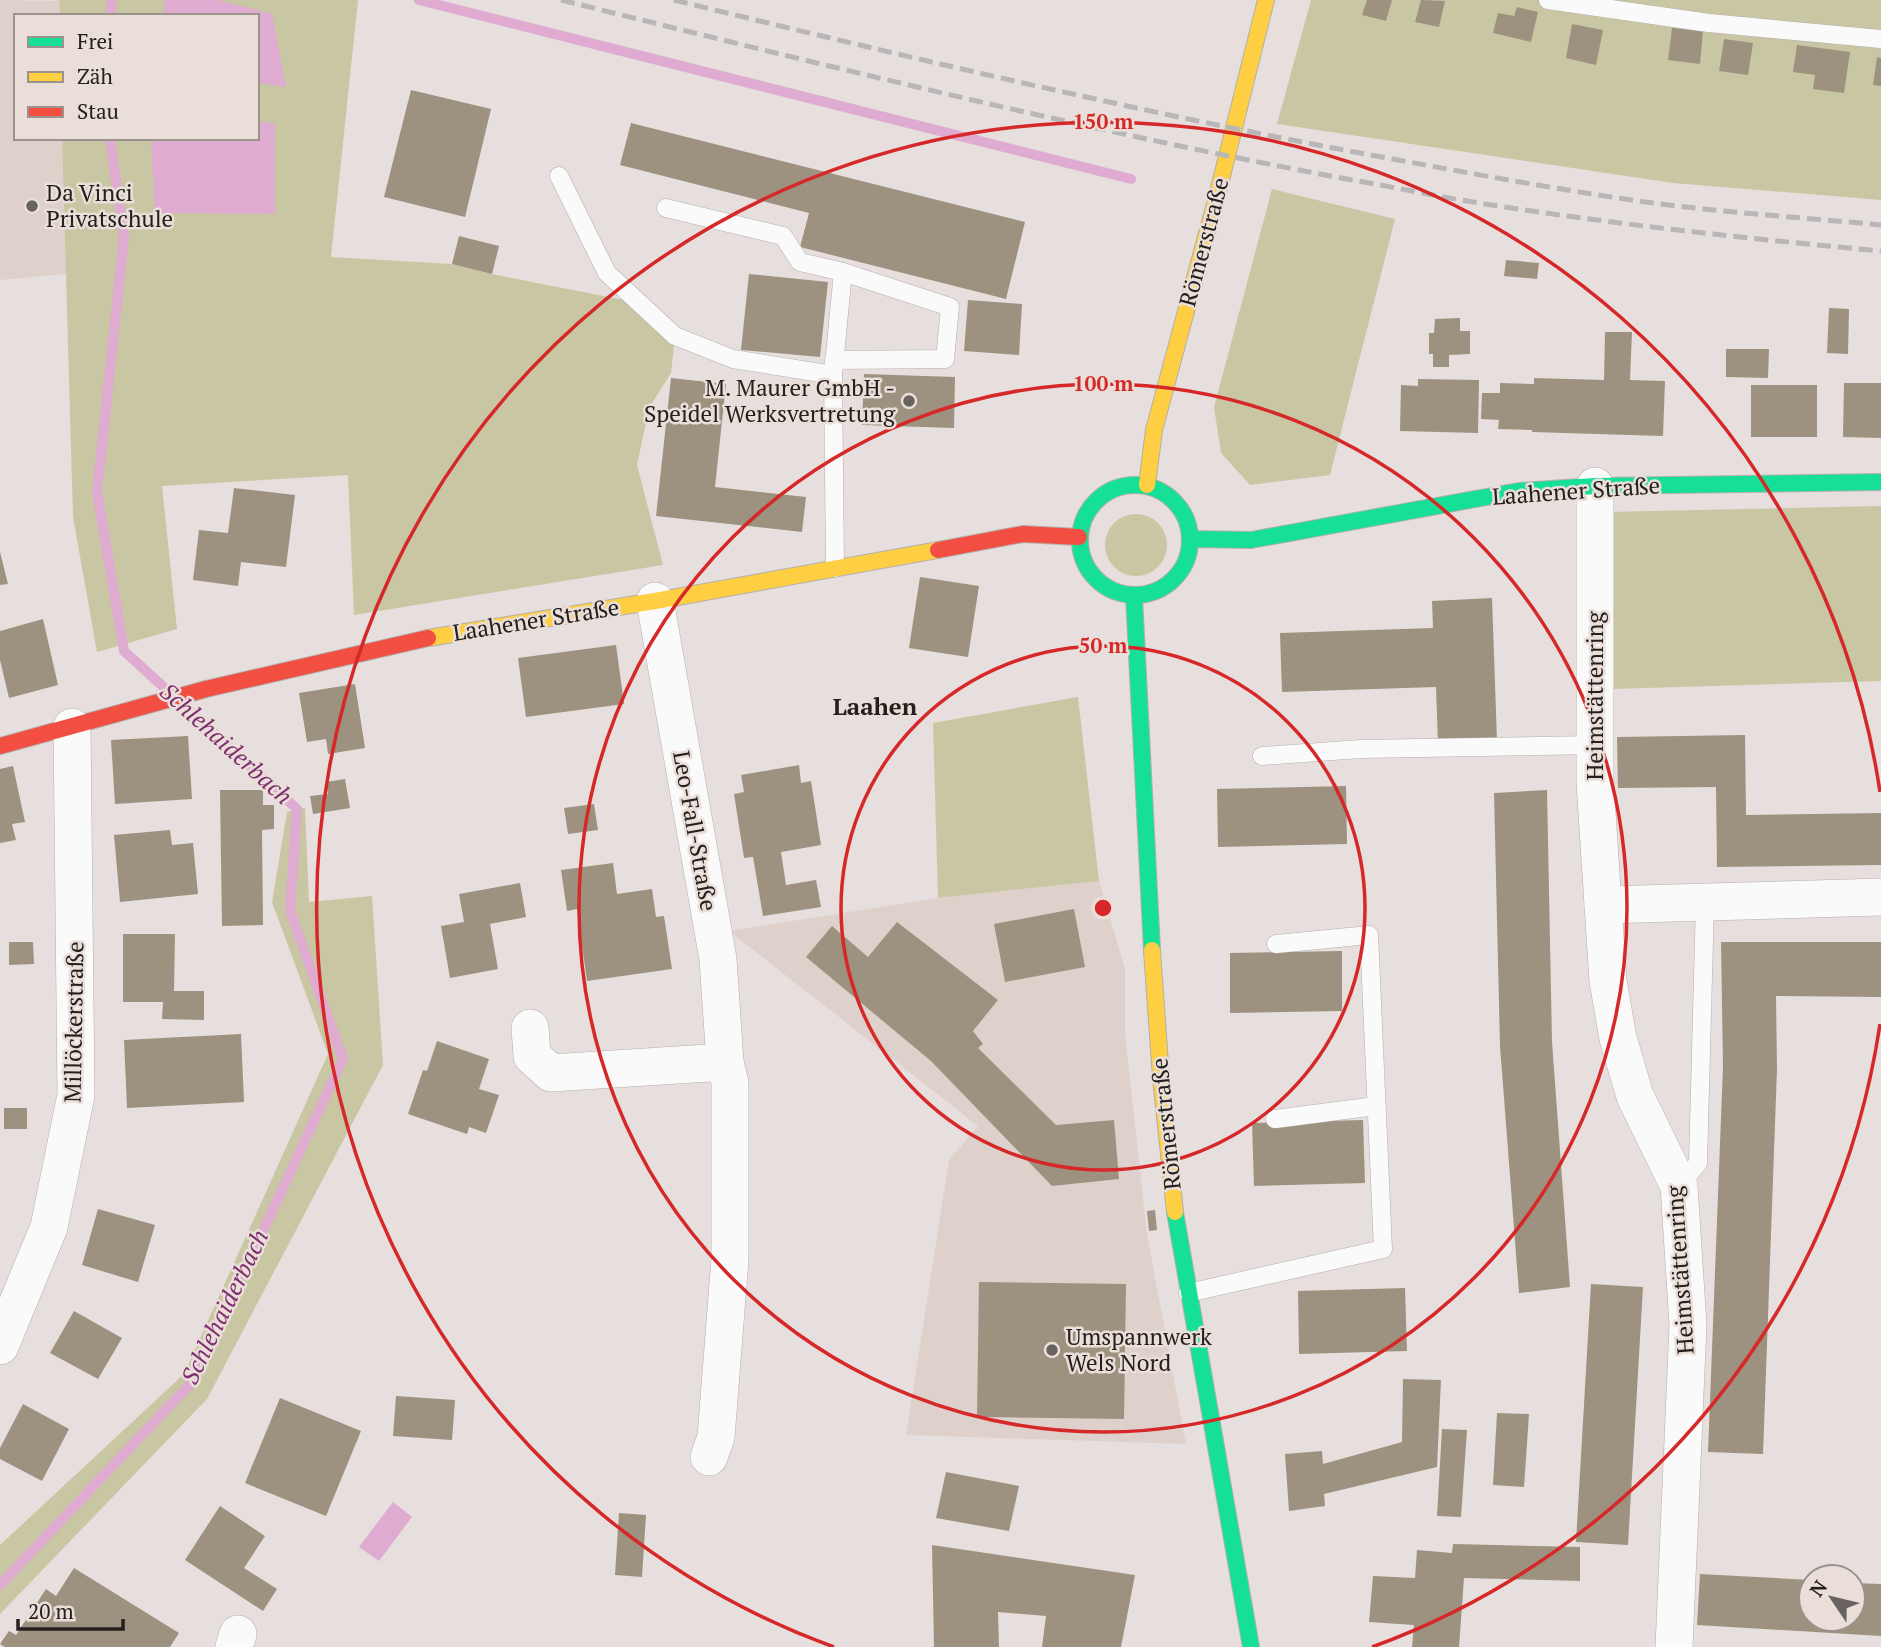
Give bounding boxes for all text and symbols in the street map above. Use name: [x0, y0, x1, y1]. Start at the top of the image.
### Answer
legend: [14, 14, 259, 140]
text: Frei: [77, 27, 113, 55]
text: Zäh: [77, 62, 113, 90]
text: Stau: [77, 97, 119, 125]
text: 150 m: [1073, 107, 1134, 135]
street label: Römerstraße: [1171, 174, 1236, 310]
place label: Da Vinci Privatschule: [46, 177, 173, 234]
marker: Da Vinci Privatschule: [24, 198, 40, 214]
text: 100 m: [1073, 369, 1134, 397]
place label: M. Maurer GmbH - Speidel Werksvertretung: [644, 372, 896, 429]
marker: M. Maurer GmbH - Speidel Werksvertretung: [901, 393, 917, 409]
street label: Laahener Straße: [1491, 469, 1661, 512]
street label: Laahener Straße: [450, 591, 621, 648]
street label: Heimstättenring: [1579, 611, 1610, 780]
text: 50 m: [1079, 631, 1128, 659]
water label: Schlehaiderbach: [154, 675, 300, 811]
district label: Laahen: [833, 690, 918, 722]
street label: Leo-Fall-Straße: [666, 748, 725, 913]
centre of rings: [1091, 896, 1115, 920]
street label: Millöckerstraße: [57, 941, 90, 1103]
street label: Römerstraße: [1143, 1057, 1188, 1191]
street label: Heimstättenring: [1658, 1184, 1701, 1355]
water label: Schlehaiderbach: [173, 1224, 275, 1389]
place label: Umspannwerk Wels Nord: [1066, 1321, 1212, 1378]
marker: Umspannwerk Wels Nord: [1044, 1342, 1060, 1358]
north arrow: [1797, 1563, 1867, 1633]
text: N: [1803, 1574, 1832, 1601]
scale bar: [18, 1588, 122, 1632]
text: 20 m: [28, 1597, 74, 1625]

